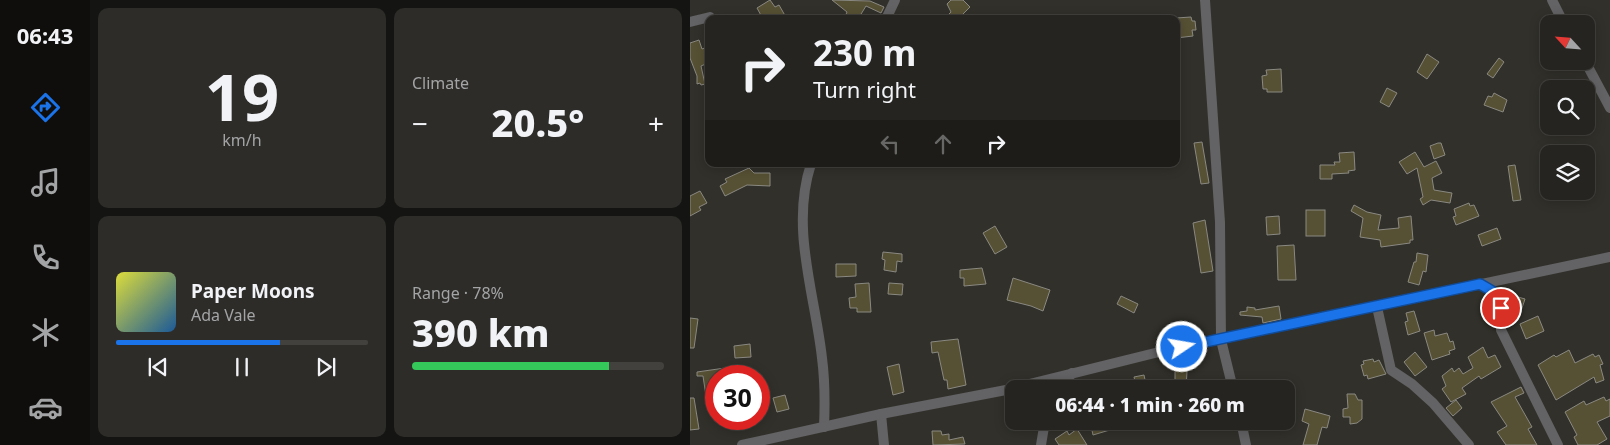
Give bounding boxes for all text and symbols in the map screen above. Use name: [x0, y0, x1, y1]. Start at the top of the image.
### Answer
north arrow: [1540, 15, 1595, 70]
map controls: [1540, 15, 1595, 200]
text: 06:43: [17, 20, 73, 50]
text: 230 m: [813, 29, 916, 76]
icon: right: [730, 35, 795, 100]
text: 19: [205, 52, 279, 140]
text: Climate: [412, 72, 469, 94]
text: Turn right: [813, 74, 916, 104]
button: search: [1540, 80, 1595, 135]
icon: directions: [28, 90, 63, 125]
text: 20.5°: [492, 96, 584, 148]
text: −: [412, 104, 428, 142]
text: +: [648, 104, 664, 142]
text: km/h: [222, 129, 262, 151]
icon: left: [876, 130, 904, 158]
icon: ahead: [929, 130, 957, 158]
icon: right: [982, 130, 1010, 158]
button: layers: [1540, 145, 1595, 200]
icon: music: [28, 165, 63, 200]
icon: phone: [28, 240, 63, 275]
text: Paper Moons: [191, 278, 315, 304]
text: Range · 78%: [412, 282, 504, 304]
pin: [1480, 287, 1522, 329]
icon: arrive: [1487, 294, 1515, 322]
text: Ada Vale: [191, 304, 256, 326]
text: 390 km: [412, 306, 550, 358]
icon: climate: [28, 315, 63, 350]
position arrow: [1155, 320, 1207, 372]
icon: previous: [144, 353, 172, 381]
icon: pause: [228, 353, 256, 381]
icon: next: [312, 353, 340, 381]
speed limit sign: 30: [705, 365, 770, 430]
icon: car: [28, 390, 63, 425]
text: 06:44 · 1 min · 260 m: [1055, 392, 1245, 418]

